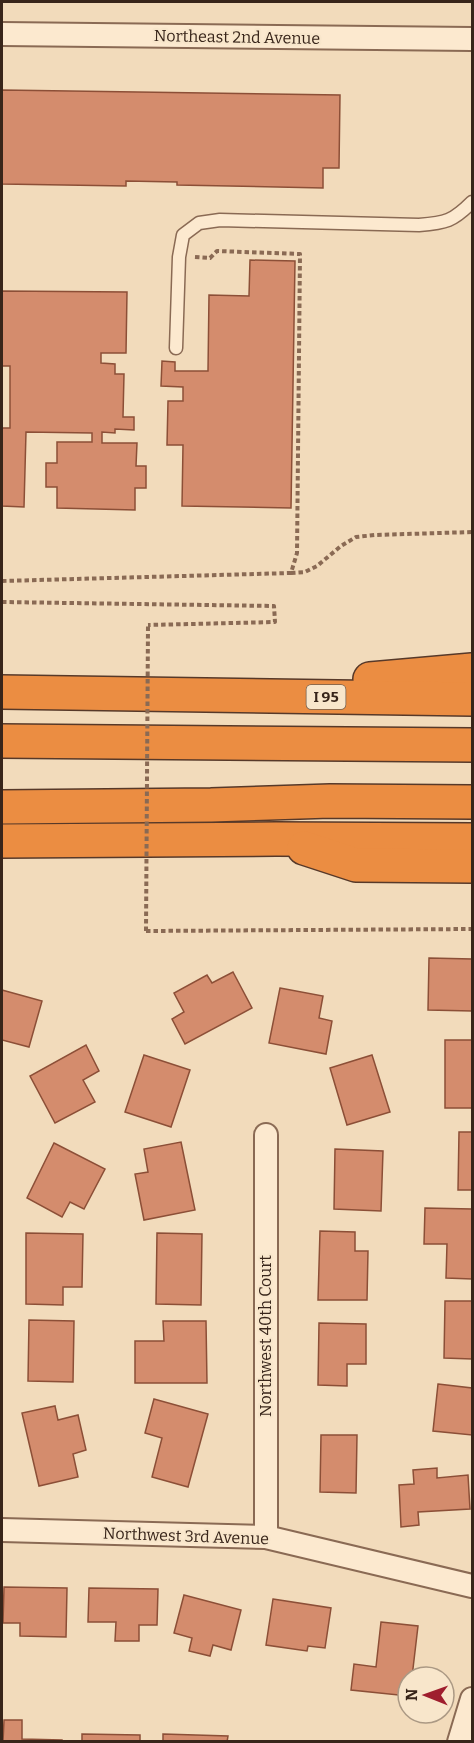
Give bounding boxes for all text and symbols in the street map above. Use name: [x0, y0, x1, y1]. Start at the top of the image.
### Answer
street label: Northeast 2nd Avenue: [154, 26, 320, 48]
road number: I 95: [306, 685, 346, 709]
street label: Northwest 40th Court: [256, 1255, 275, 1417]
street label: Northwest 3rd Avenue: [103, 1524, 269, 1548]
north arrow: [396, 1665, 456, 1725]
text: N: [402, 1688, 421, 1701]

